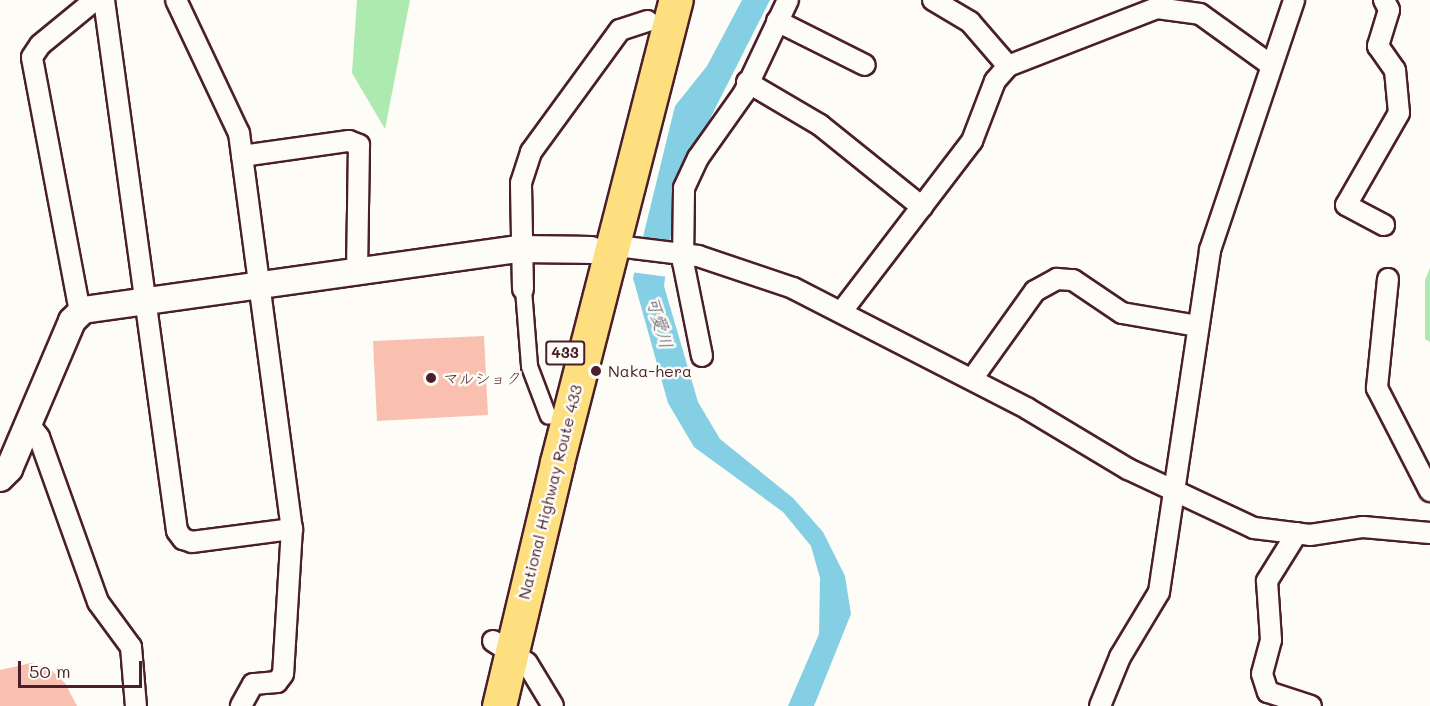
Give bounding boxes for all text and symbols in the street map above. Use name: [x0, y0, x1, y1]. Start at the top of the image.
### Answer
water label: 可愛川: [642, 293, 678, 351]
road number: 433: [544, 341, 586, 365]
place label: Naka-hera: [608, 361, 692, 381]
marker: Naka-hera: [589, 364, 603, 378]
place label: マルショク: [443, 368, 523, 388]
marker: マルショク: [424, 371, 438, 385]
street label: National Highway Route 433: [514, 383, 586, 601]
scale bar: [21, 649, 146, 687]
text: 50 m: [29, 659, 71, 683]

